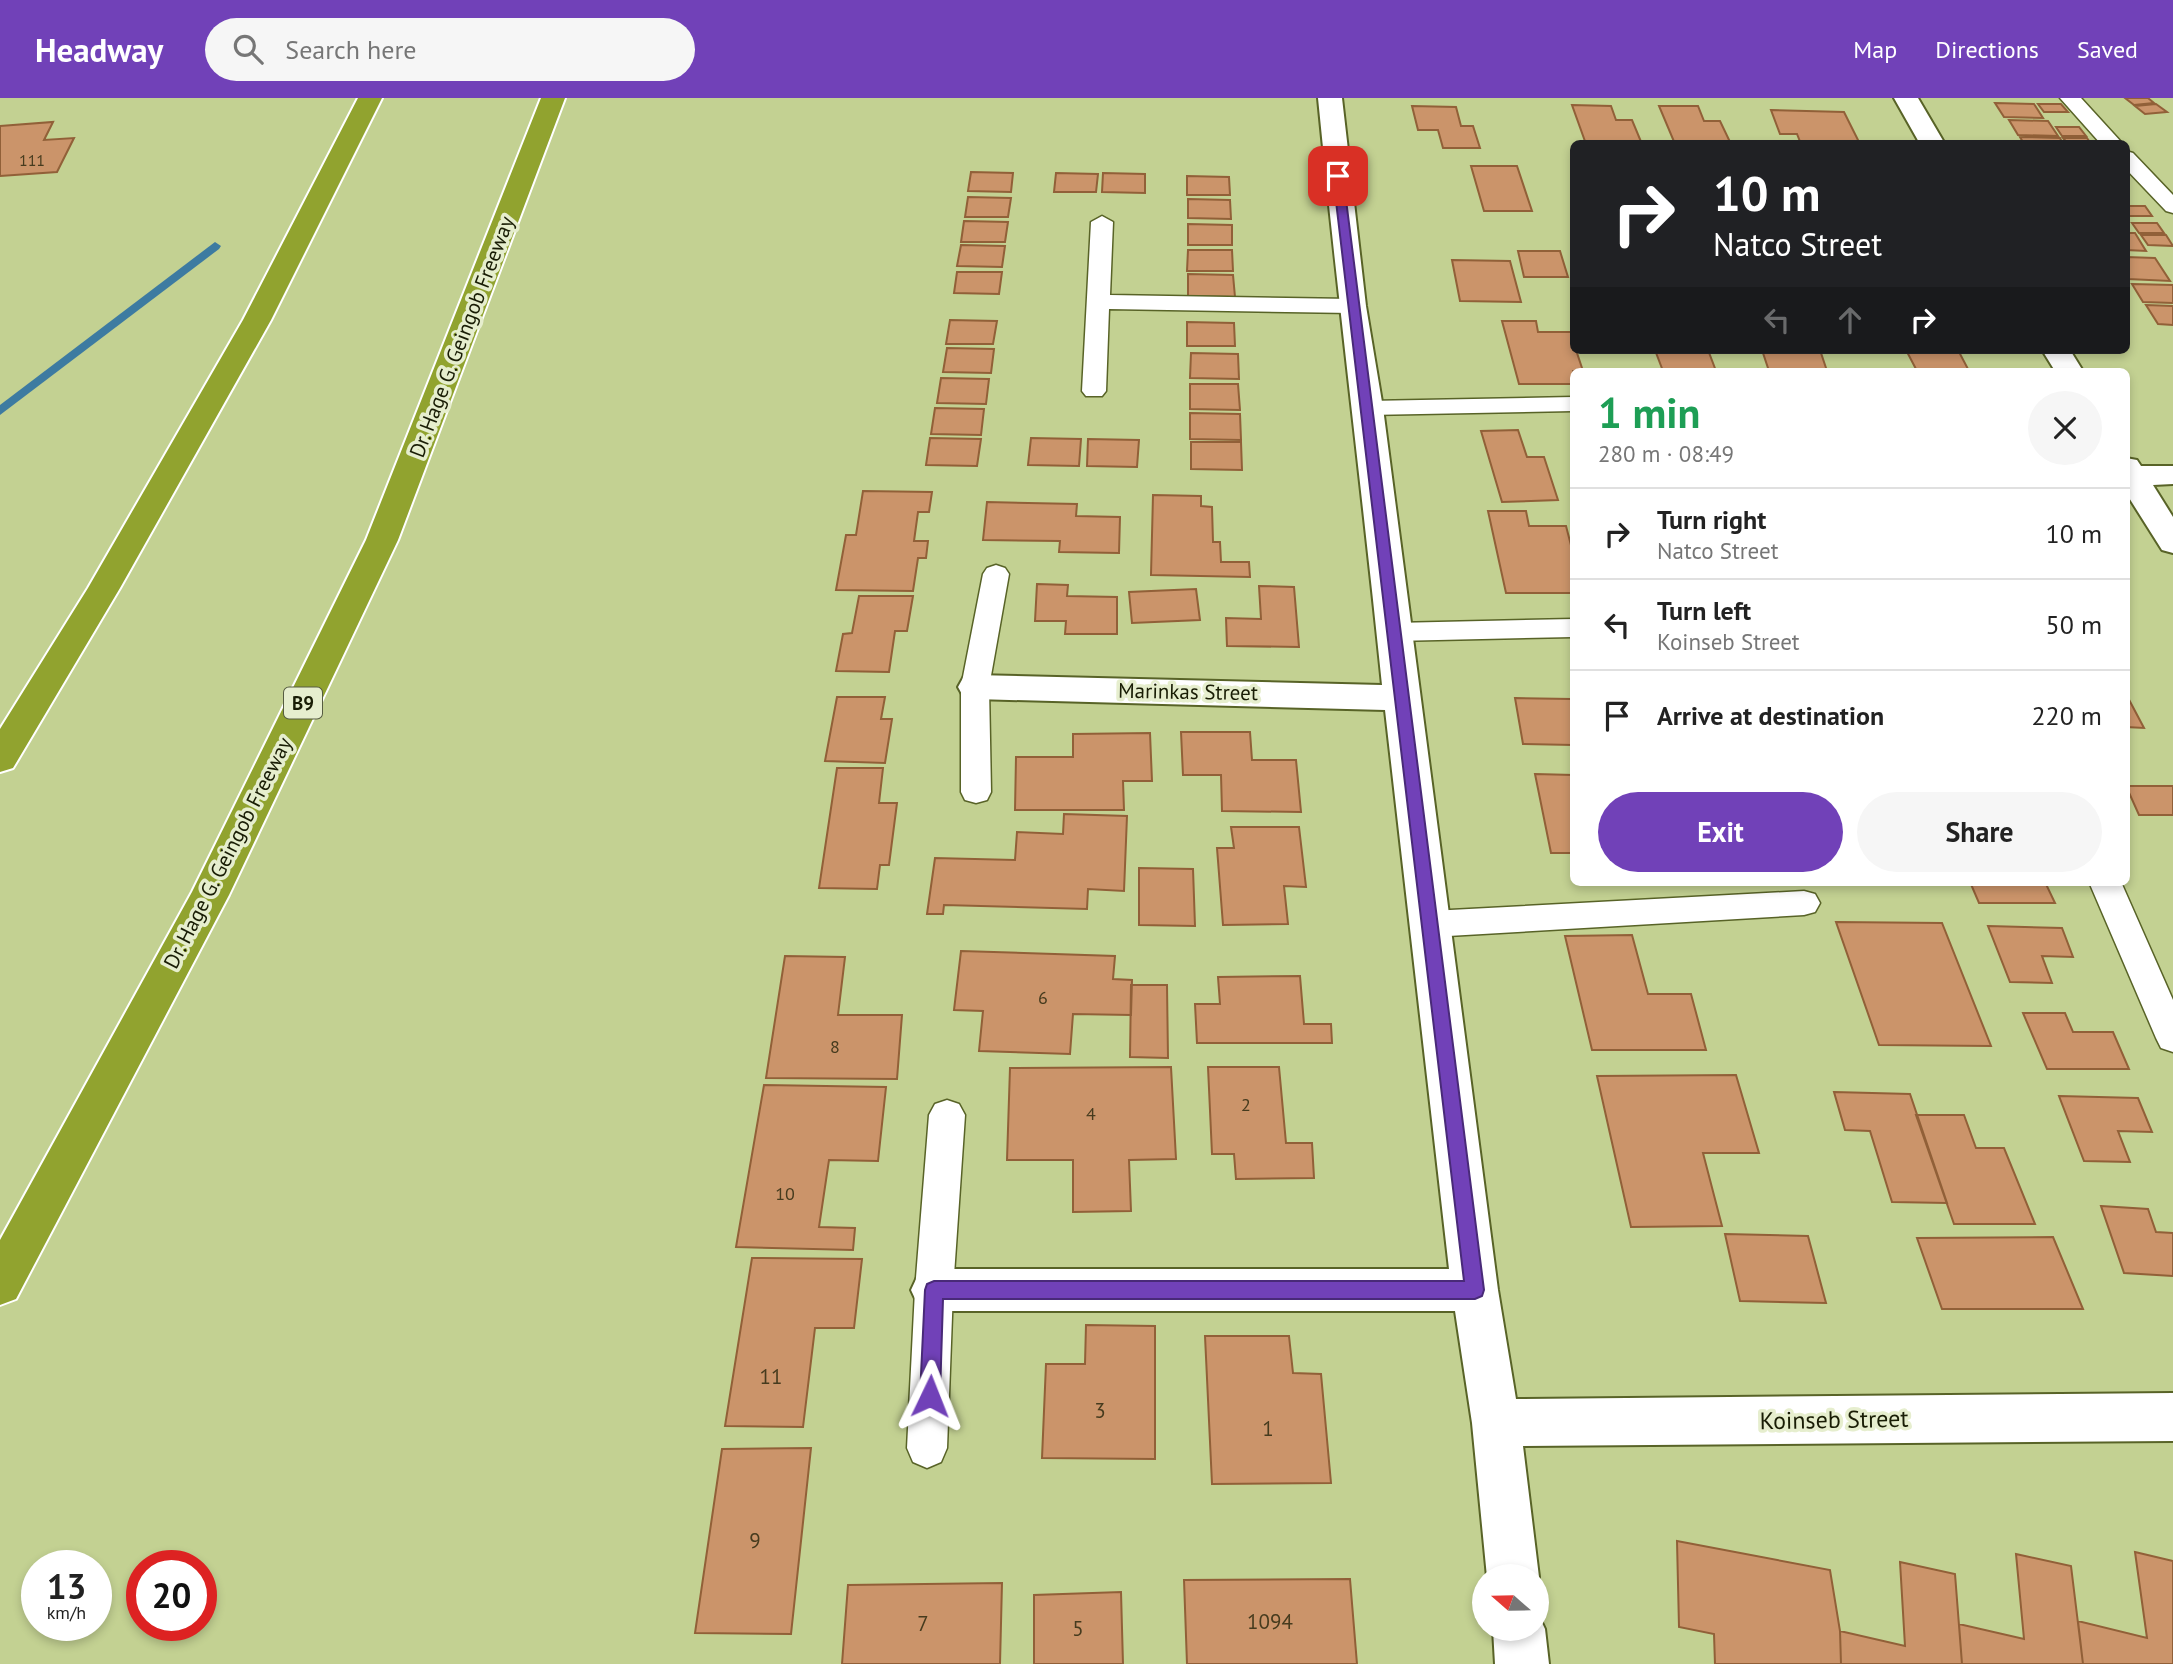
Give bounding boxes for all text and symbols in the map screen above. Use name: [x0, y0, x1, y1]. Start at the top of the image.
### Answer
search box: [205, 18, 695, 81]
text: Headway: [35, 28, 163, 71]
icon: search: [229, 30, 267, 68]
text: Search here: [285, 33, 416, 66]
text: Map: [1853, 34, 1897, 65]
text: Directions: [1935, 34, 2039, 65]
text: Saved: [2077, 34, 2138, 65]
pin: [1308, 146, 1368, 206]
house number: 111: [19, 150, 45, 170]
icon: arrive: [1319, 157, 1357, 195]
text: 10 m: [1713, 161, 1820, 225]
icon: right: [1598, 168, 1689, 259]
street label: Dr. Hage G. Geingob Freeway: [403, 212, 520, 461]
text: Natco Street: [1713, 223, 1882, 265]
icon: left: [1758, 301, 1796, 339]
icon: ahead: [1831, 301, 1869, 339]
icon: right: [1904, 301, 1942, 339]
text: 1 min: [1598, 385, 1700, 440]
button: close: [2028, 391, 2102, 465]
text: 280 m · 08:49: [1598, 439, 1734, 468]
text: Turn right: [1657, 503, 1766, 536]
icon: right: [1598, 515, 1636, 553]
text: 10 m: [2046, 517, 2102, 550]
text: Natco Street: [1657, 536, 1779, 565]
text: Turn left: [1657, 594, 1751, 627]
icon: left: [1598, 606, 1636, 644]
text: 50 m: [2046, 608, 2102, 641]
text: Koinseb Street: [1657, 627, 1800, 656]
street label: Marinkas Street: [1118, 677, 1258, 706]
road number: B9: [284, 688, 322, 718]
icon: arrive: [1598, 697, 1636, 735]
text: Arrive at destination: [1657, 699, 1884, 732]
text: 220 m: [2031, 699, 2102, 732]
street label: Dr. Hage G. Geingob Freeway: [157, 732, 298, 973]
button: Exit: [1598, 792, 1843, 872]
button: Share: [1857, 792, 2102, 872]
house number: 6: [1038, 986, 1048, 1009]
house number: 8: [830, 1035, 840, 1058]
house number: 2: [1241, 1093, 1251, 1116]
house number: 4: [1086, 1102, 1096, 1125]
house number: 10: [775, 1182, 795, 1205]
position arrow: [893, 1359, 967, 1433]
house number: 11: [760, 1363, 782, 1390]
house number: 3: [1094, 1397, 1106, 1424]
street label: Koinseb Street: [1759, 1403, 1909, 1436]
house number: 1: [1262, 1415, 1274, 1442]
house number: 9: [749, 1527, 761, 1554]
speed limit sign: 20: [126, 1550, 217, 1641]
text: 13: [47, 1563, 86, 1609]
north arrow: [1472, 1564, 1549, 1642]
map controls: [1472, 1564, 1549, 1641]
text: km/h: [47, 1601, 86, 1624]
house number: 1094: [1247, 1608, 1293, 1635]
house number: 7: [917, 1610, 929, 1637]
house number: 5: [1072, 1615, 1084, 1642]

